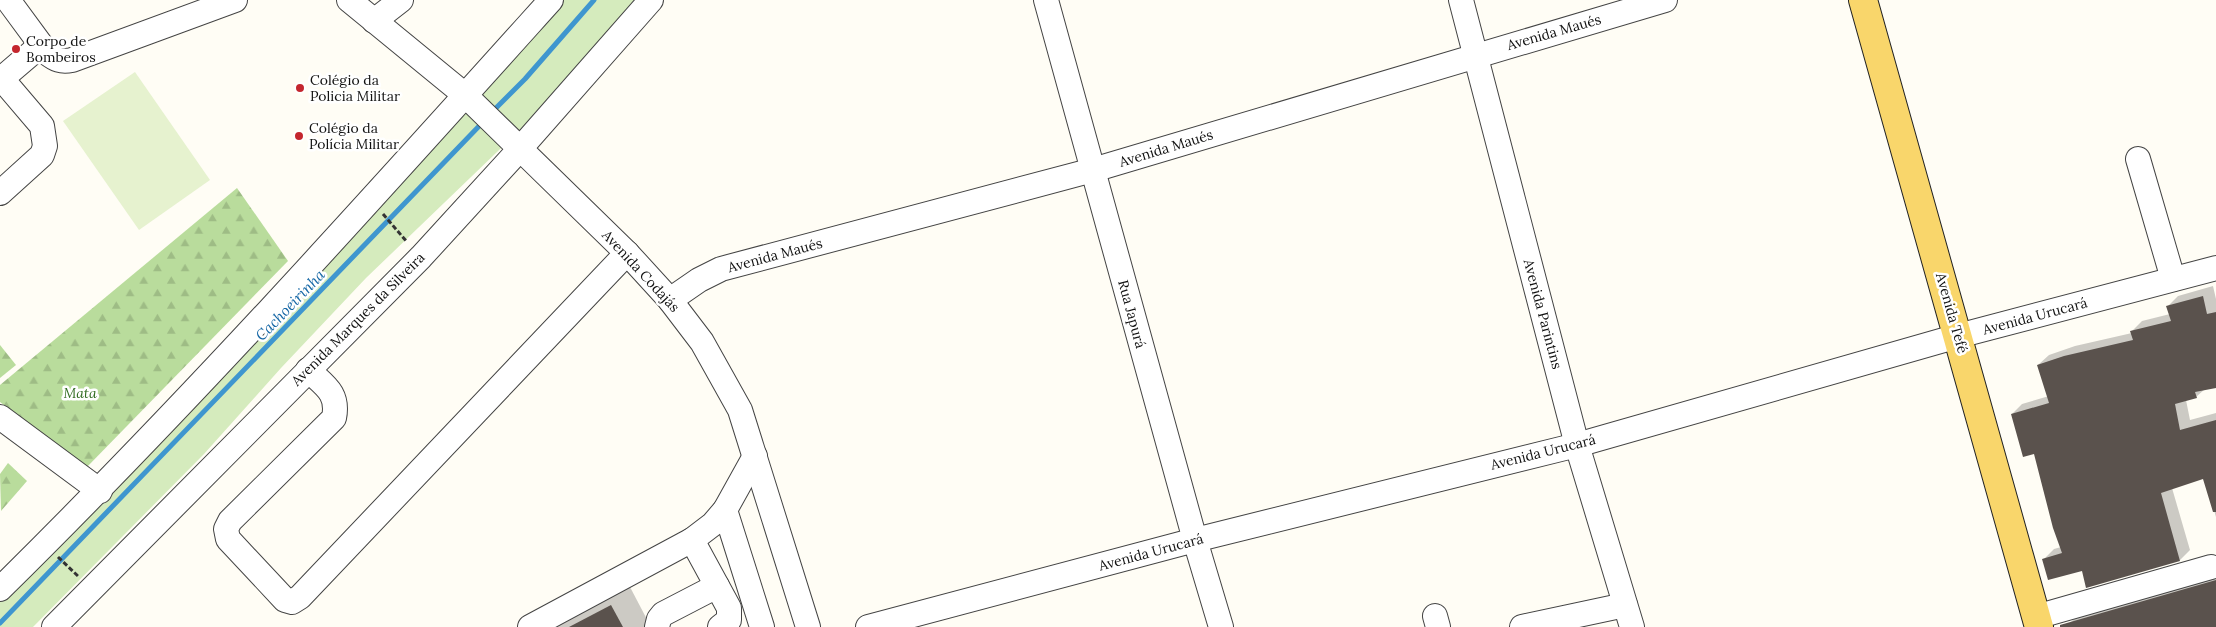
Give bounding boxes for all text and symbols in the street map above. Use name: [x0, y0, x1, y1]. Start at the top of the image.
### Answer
street label: Avenida Maués: [1504, 10, 1603, 54]
place label: Corpo de Bombeiros: [26, 32, 96, 66]
marker: Corpo de Bombeiros: [10, 43, 22, 55]
place label: Colégio da Policia Militar: [310, 71, 400, 105]
marker: Colégio da Policia Militar: [294, 82, 306, 94]
place label: Colégio da Polícia Militar: [309, 119, 399, 153]
street label: Avenida Maués: [1116, 125, 1215, 171]
marker: Colégio da Polícia Militar: [293, 130, 305, 142]
street label: Avenida Codajás: [598, 225, 684, 316]
street label: Avenida Maués: [725, 234, 824, 277]
street label: Avenida Marques da Silveira: [287, 248, 429, 390]
street label: Avenida Parintins: [1519, 256, 1566, 371]
water label: Cachoeirinha: [251, 265, 329, 345]
street label: Avenida Tefé: [1932, 270, 1972, 356]
street label: Rua Japurá: [1114, 278, 1150, 350]
street label: Avenida Urucará: [1980, 293, 2089, 339]
park label: Mata: [63, 384, 97, 402]
street label: Avenida Urucará: [1488, 430, 1597, 474]
street label: Avenida Urucará: [1096, 529, 1205, 575]

